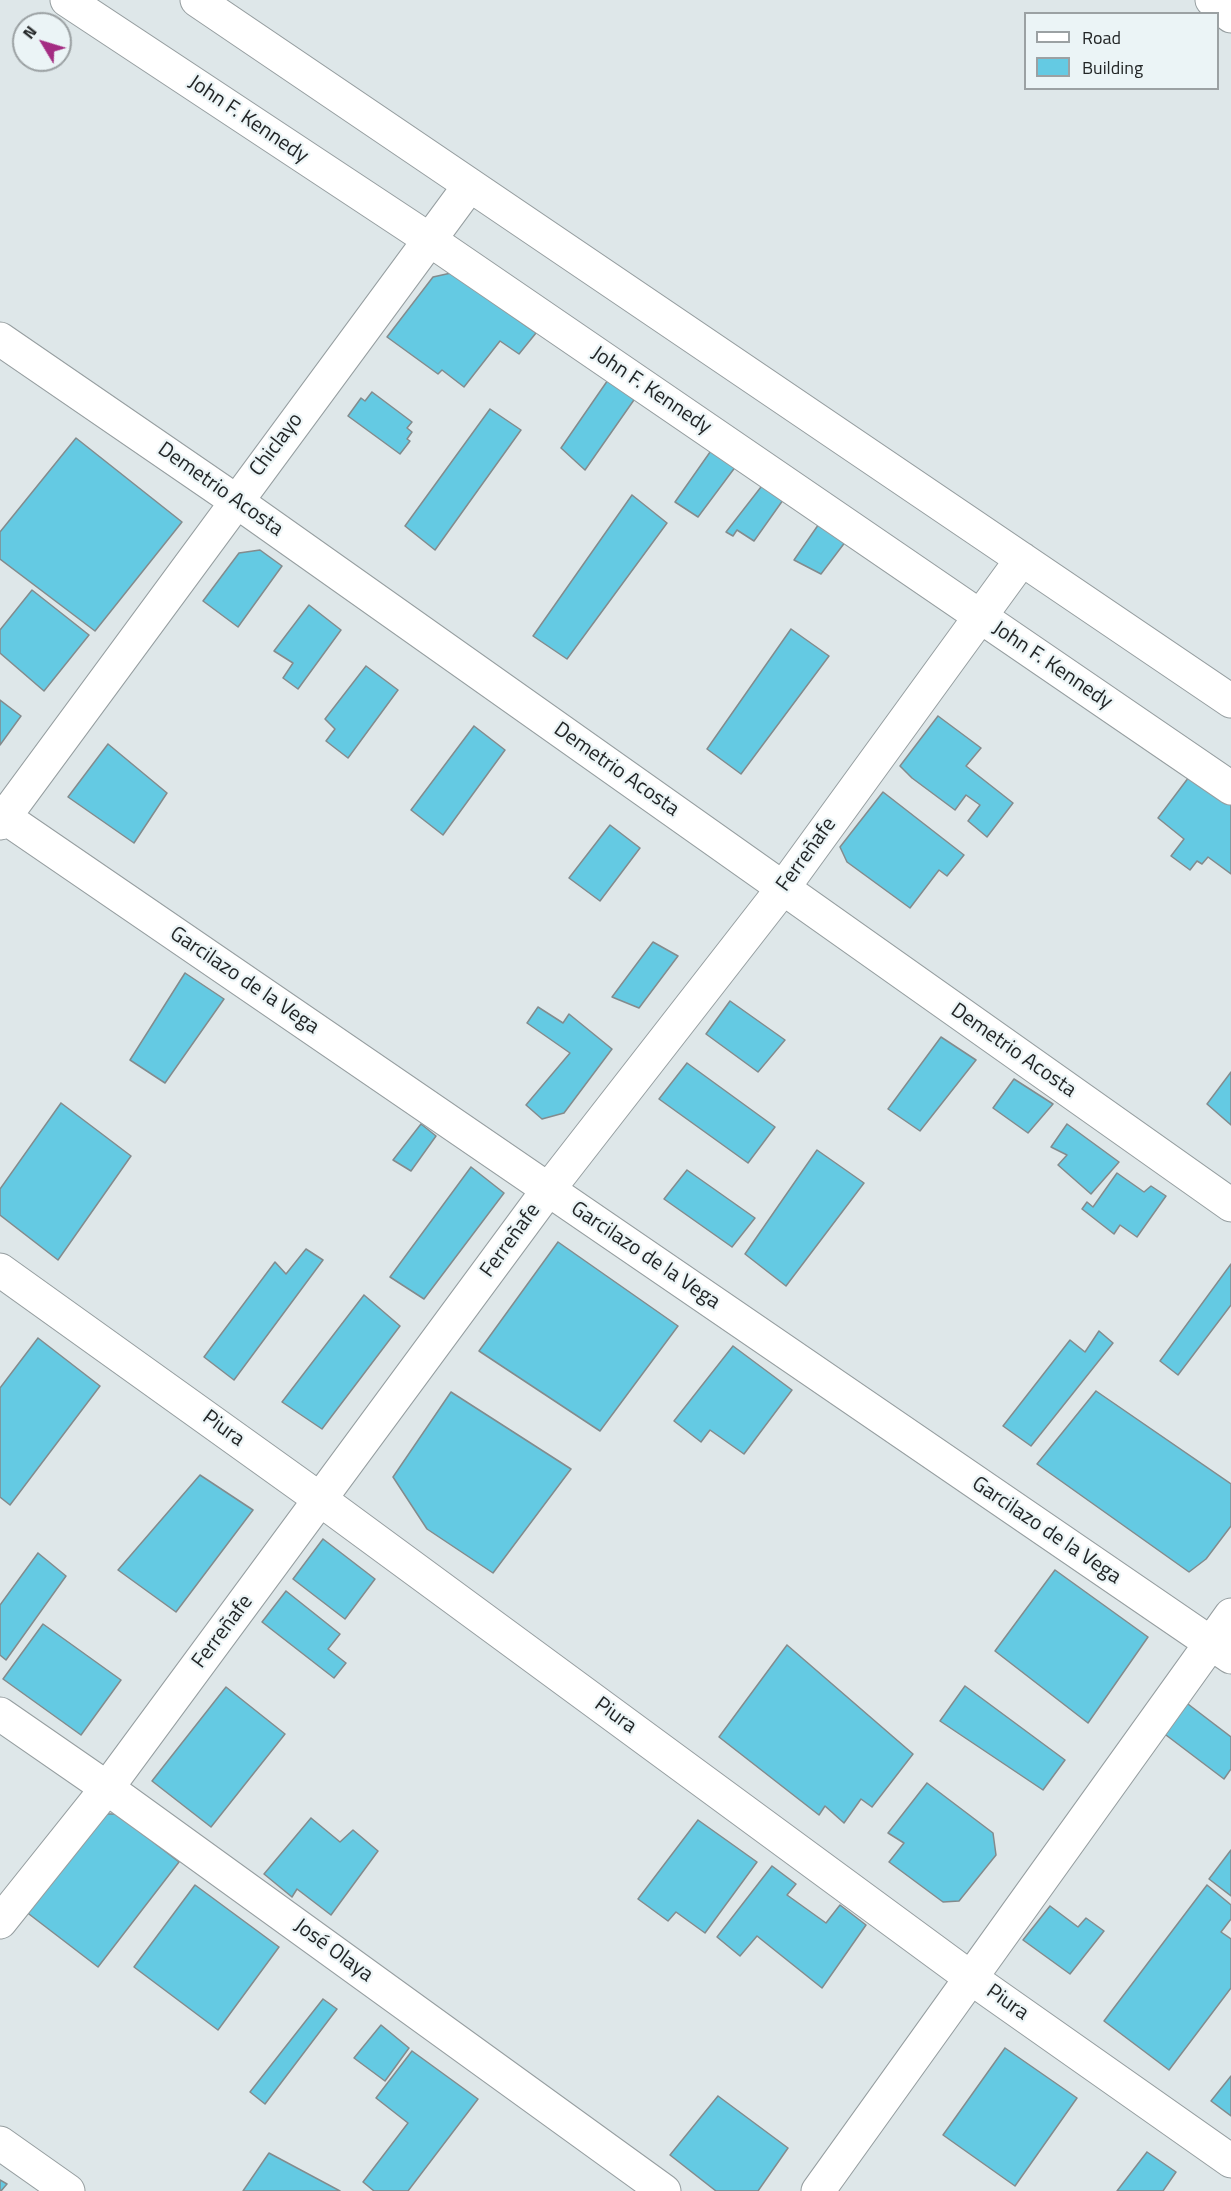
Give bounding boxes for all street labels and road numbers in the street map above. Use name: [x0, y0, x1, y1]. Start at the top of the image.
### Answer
street label: John F. Kennedy: [183, 71, 313, 169]
street label: John F. Kennedy: [586, 342, 716, 440]
street label: Chiclayo: [245, 408, 309, 482]
street label: Demetrio Acosta: [152, 437, 288, 543]
street label: John F. Kennedy: [987, 617, 1117, 715]
street label: Demetrio Acosta: [548, 717, 684, 823]
street label: Ferreñafe: [772, 813, 842, 897]
street label: Garcilazo de la Vega: [165, 922, 323, 1040]
street label: Demetrio Acosta: [945, 998, 1081, 1104]
street label: Garcilazo de la Vega: [566, 1197, 724, 1315]
street label: Ferreñafe: [476, 1199, 546, 1283]
street label: Piura: [197, 1405, 249, 1453]
street label: Garcilazo de la Vega: [967, 1472, 1125, 1590]
street label: Ferreñafe: [187, 1590, 259, 1674]
street label: Piura: [589, 1692, 641, 1740]
street label: José Olaya: [289, 1914, 377, 1988]
street label: Piura: [981, 1979, 1033, 2027]

